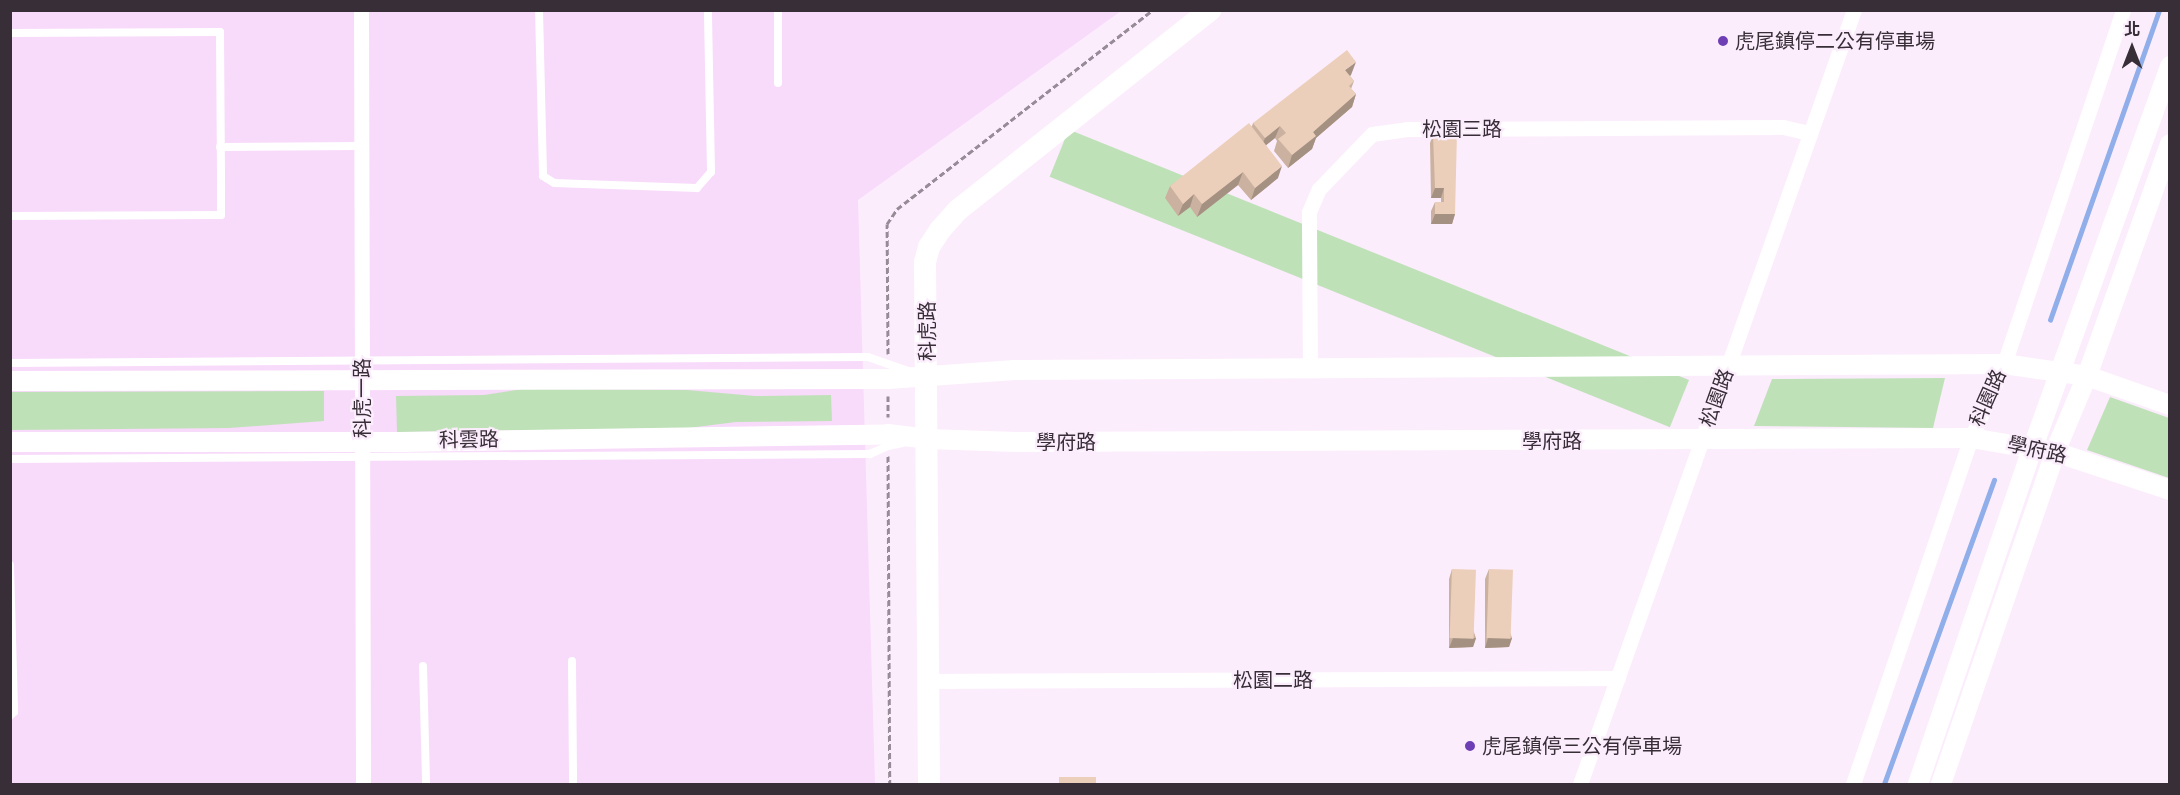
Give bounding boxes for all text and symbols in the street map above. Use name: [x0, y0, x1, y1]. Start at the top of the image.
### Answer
north arrow: [2102, 18, 2162, 78]
text: 北: [2124, 20, 2140, 39]
place label: 虎尾鎮停二公有停車場: [1735, 29, 1935, 53]
marker: 虎尾鎮停二公有停車場: [1716, 34, 1730, 48]
street label: 松園三路: [1422, 117, 1502, 141]
street label: 科虎路: [915, 301, 939, 361]
street label: 科虎一路: [350, 358, 374, 438]
street label: 松園路: [1695, 366, 1739, 430]
street label: 科園路: [1965, 366, 2011, 430]
street label: 科雲路: [439, 427, 499, 453]
street label: 學府路: [1522, 429, 1582, 453]
street label: 學府路: [1036, 430, 1096, 454]
street label: 學府路: [2005, 432, 2069, 468]
street label: 松園二路: [1233, 668, 1313, 692]
place label: 虎尾鎮停三公有停車場: [1482, 734, 1682, 758]
marker: 虎尾鎮停三公有停車場: [1463, 739, 1477, 753]

